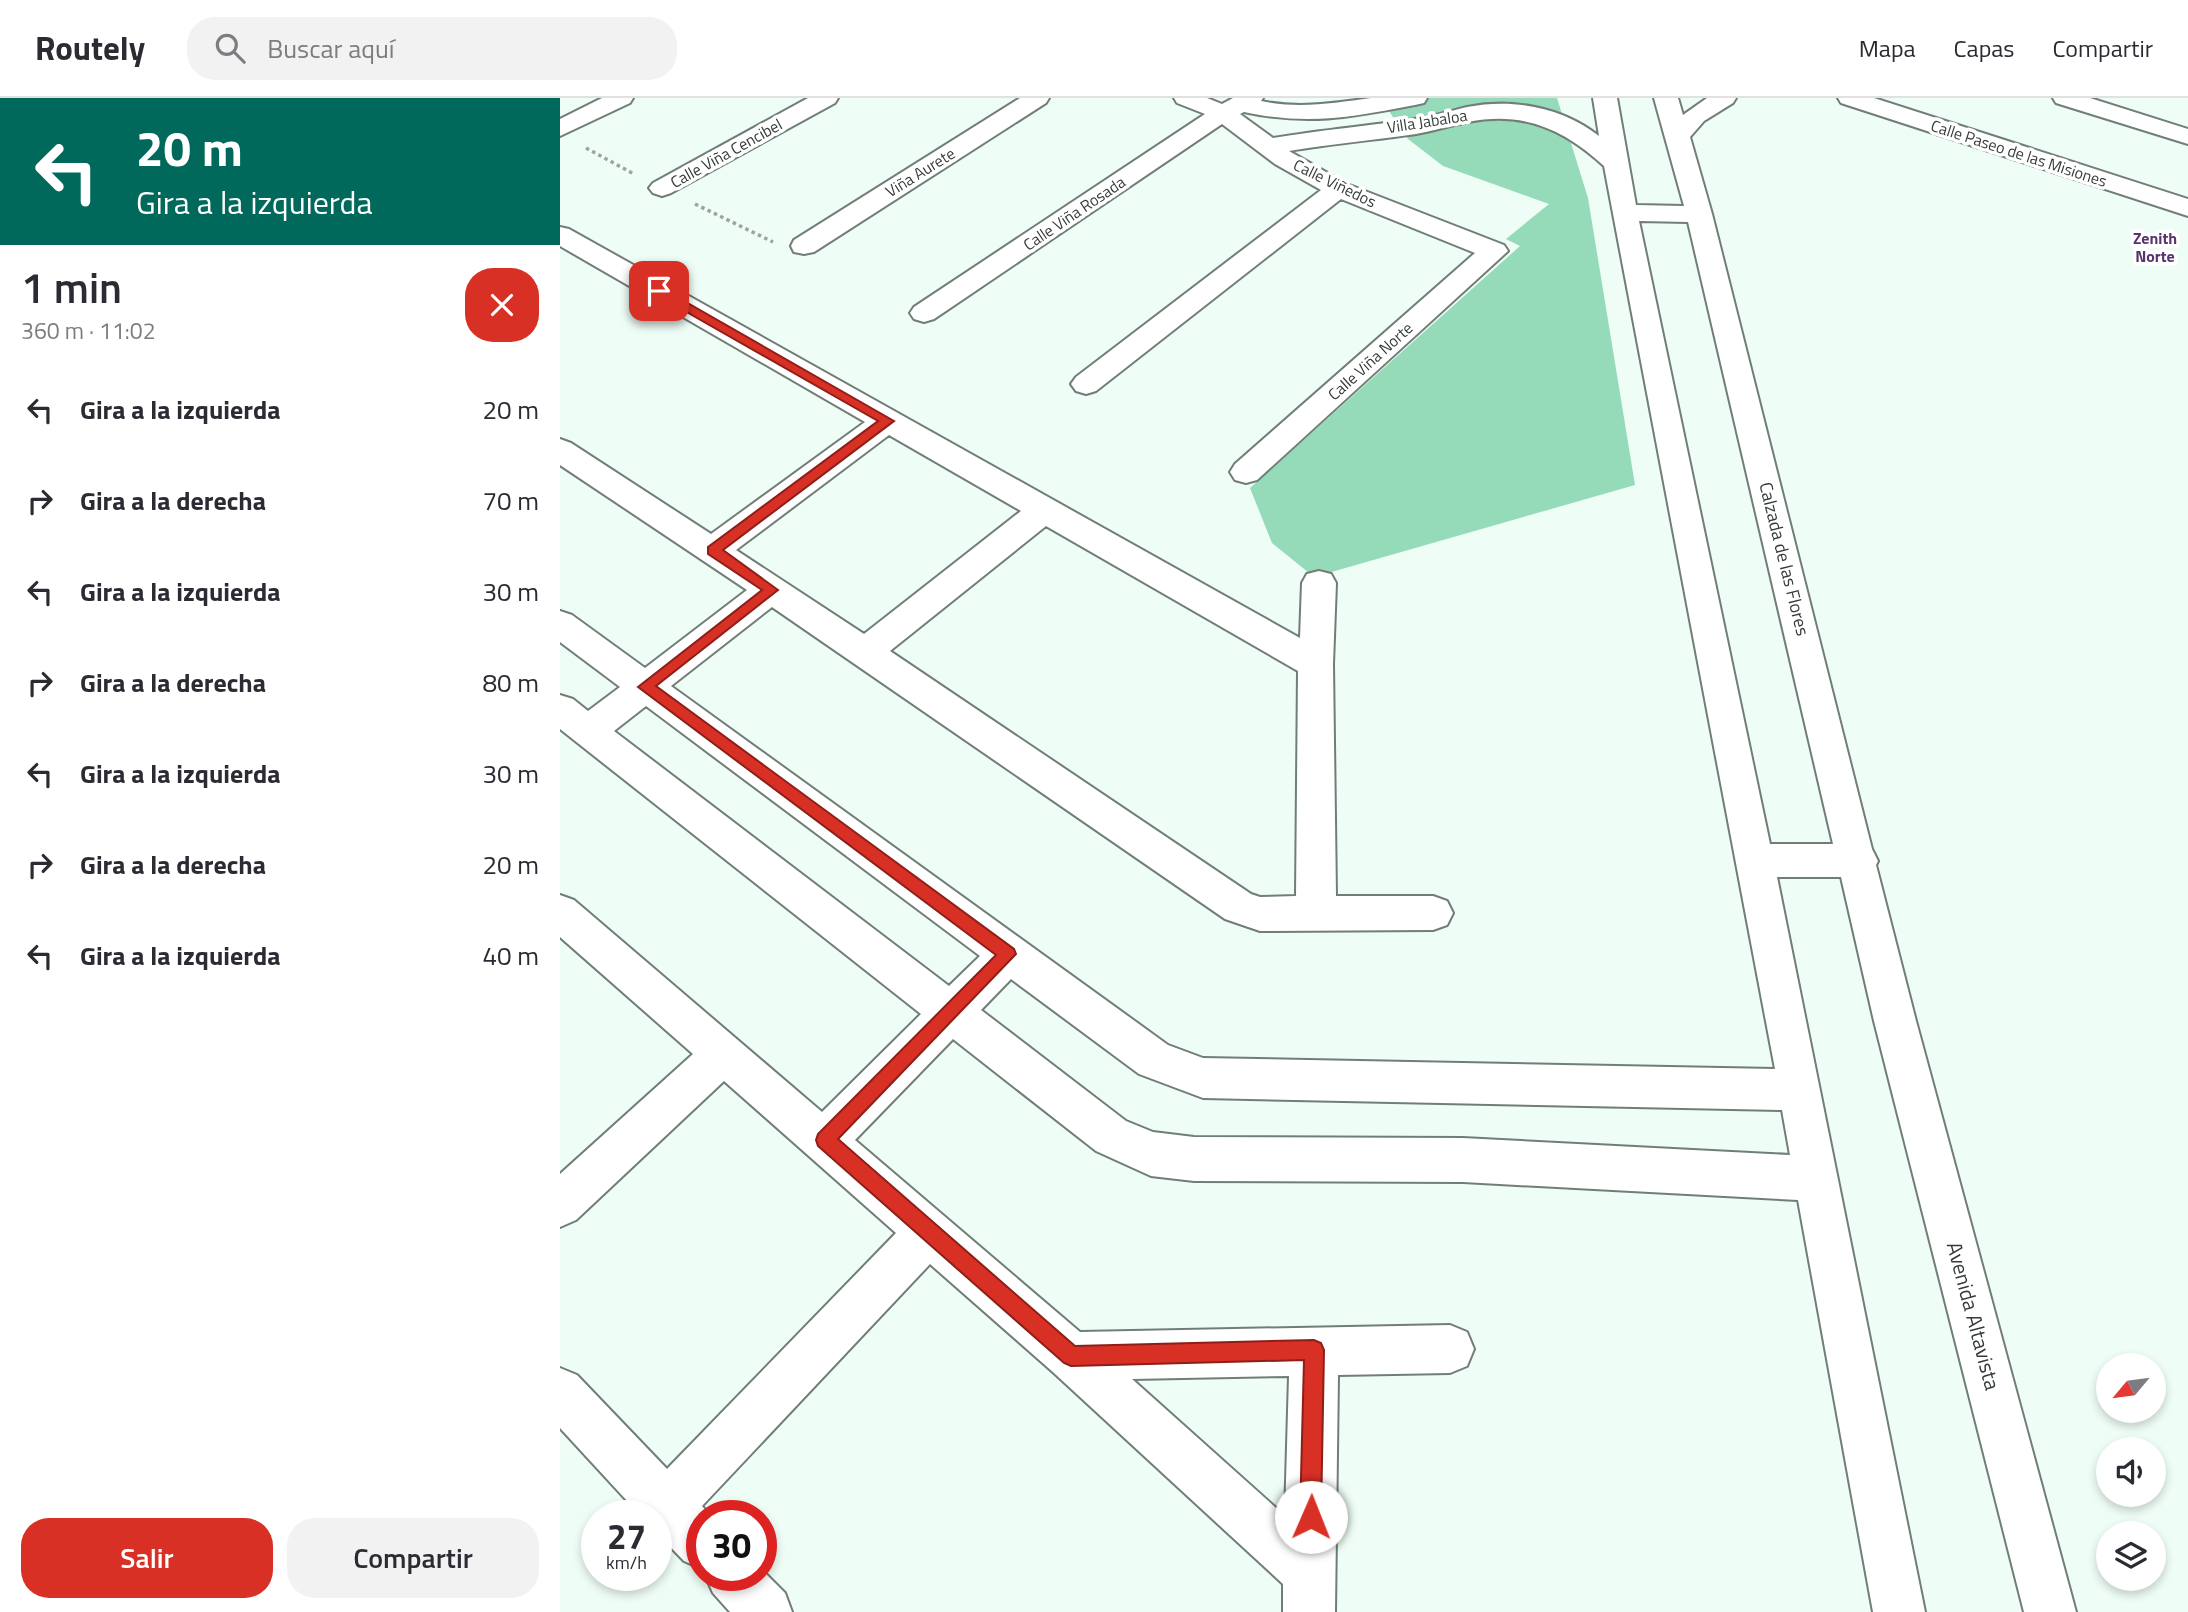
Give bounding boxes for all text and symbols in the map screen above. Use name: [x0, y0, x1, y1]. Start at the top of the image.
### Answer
search box: [187, 17, 677, 80]
text: Routely: [35, 23, 145, 73]
icon: search: [211, 29, 249, 67]
text: Buscar aquí: [267, 29, 394, 68]
text: Mapa: [1859, 30, 1916, 66]
text: Capas: [1954, 30, 2014, 66]
text: Compartir: [2052, 30, 2153, 66]
street label: Villa Jabaloa: [1385, 103, 1469, 139]
text: 20 m: [136, 110, 243, 185]
street label: Calle Viña Cencibel: [666, 112, 786, 194]
street label: Calle Paseo de las Misiones: [1928, 113, 2110, 193]
icon: left: [21, 126, 112, 217]
street label: Viña Aurete: [881, 141, 959, 203]
street label: Calle Viñedos: [1289, 153, 1381, 213]
street label: Calle Viña Rosada: [1018, 170, 1130, 256]
text: Gira a la izquierda: [136, 178, 372, 226]
district label: Zenith Norte: [2133, 226, 2177, 268]
text: 1 min: [21, 255, 122, 319]
pin: [629, 261, 689, 321]
button: close: [465, 268, 539, 342]
icon: arrive: [640, 272, 678, 310]
text: 360 m · 11:02: [21, 313, 156, 348]
street label: Calle Viña Norte: [1322, 316, 1418, 406]
text: Gira a la izquierda: [80, 390, 281, 429]
text: 20 m: [482, 390, 539, 429]
icon: left: [21, 391, 59, 429]
street label: Calzada de las Flores: [1752, 479, 1817, 639]
text: Gira a la derecha: [80, 481, 266, 520]
text: 70 m: [482, 481, 539, 520]
icon: right: [21, 482, 59, 520]
text: Gira a la izquierda: [80, 572, 281, 611]
text: 30 m: [482, 572, 539, 611]
icon: left: [21, 573, 59, 611]
text: Gira a la derecha: [80, 663, 266, 702]
text: 80 m: [482, 663, 539, 702]
icon: right: [21, 664, 59, 702]
text: Gira a la izquierda: [80, 754, 281, 793]
text: 30 m: [482, 754, 539, 793]
icon: left: [21, 755, 59, 793]
text: Gira a la derecha: [80, 845, 266, 884]
text: 20 m: [482, 845, 539, 884]
icon: right: [21, 846, 59, 884]
text: Gira a la izquierda: [80, 936, 281, 975]
text: 40 m: [482, 936, 539, 975]
icon: left: [21, 937, 59, 975]
street label: Avenida Altavista: [1939, 1238, 2009, 1394]
north arrow: [2096, 1353, 2166, 1423]
map controls: [2096, 1353, 2166, 1591]
button: sound: [2096, 1437, 2166, 1507]
position arrow: [1274, 1480, 1348, 1554]
speed limit sign: 30: [686, 1500, 777, 1591]
text: 27: [607, 1509, 646, 1563]
button: Salir: [21, 1518, 273, 1598]
button: Compartir: [287, 1518, 539, 1598]
button: layers: [2096, 1521, 2166, 1591]
text: km/h: [606, 1549, 647, 1576]

